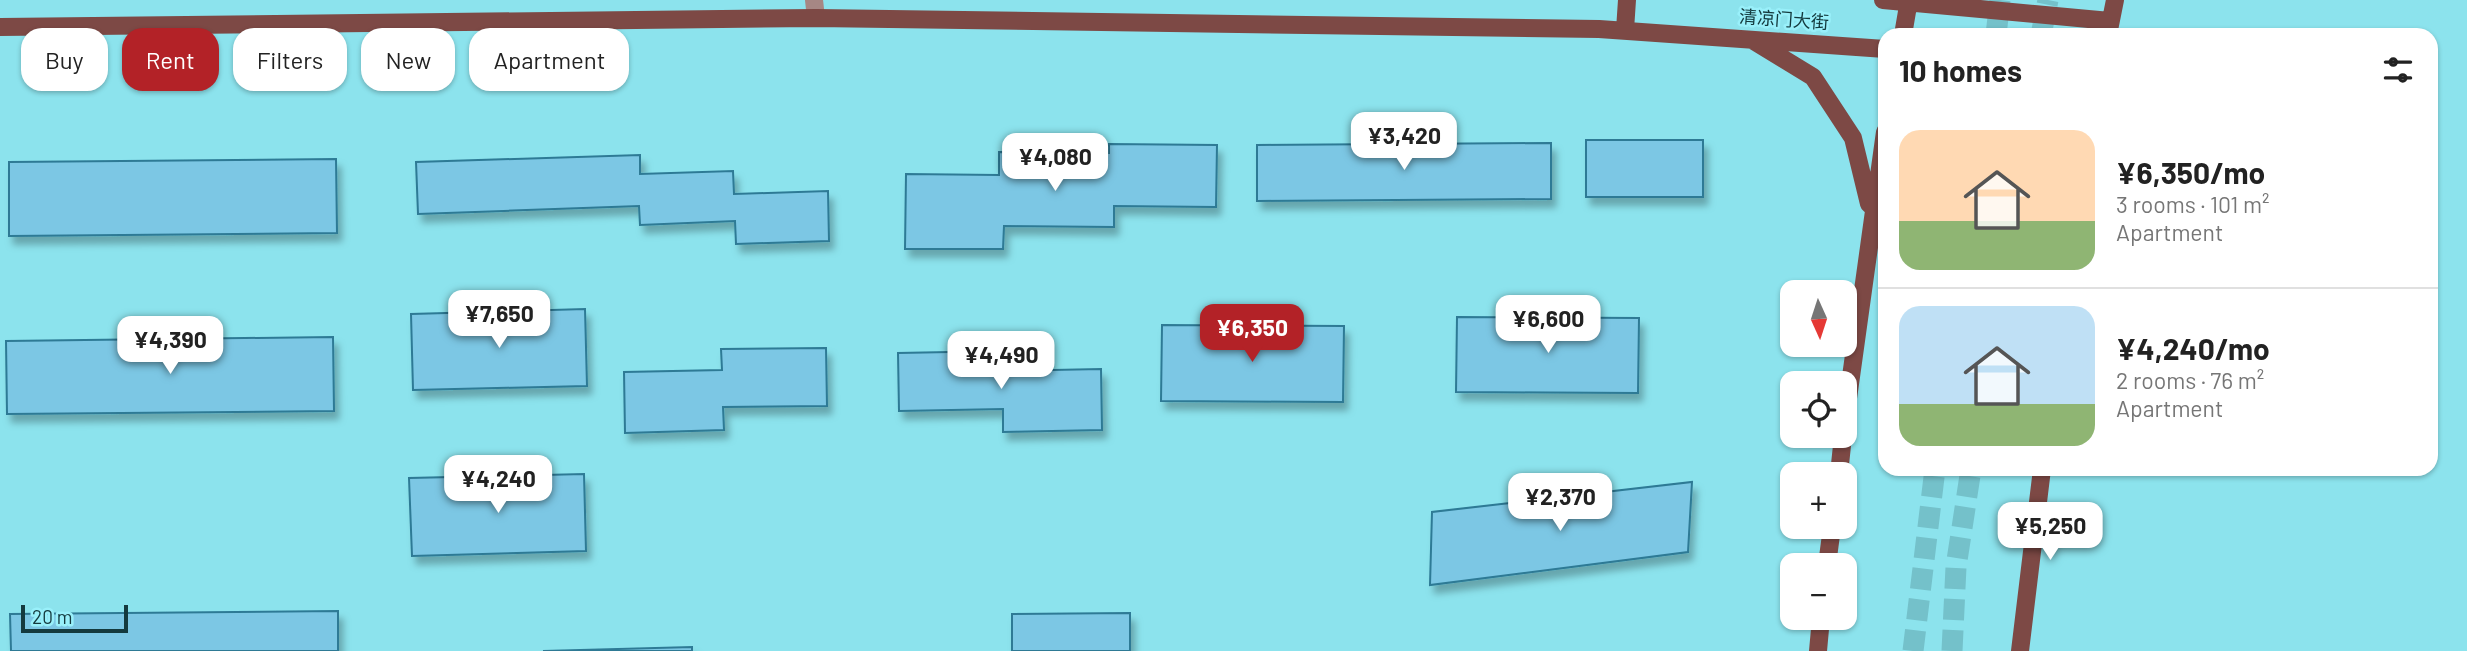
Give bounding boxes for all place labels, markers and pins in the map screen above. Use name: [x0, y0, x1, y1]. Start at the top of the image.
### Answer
pin: ¥3,420: [1347, 113, 1461, 172]
pin: ¥4,080: [998, 134, 1112, 193]
pin: ¥7,650: [442, 290, 556, 350]
pin: ¥6,600: [1491, 296, 1605, 355]
pin: ¥6,350: [1195, 304, 1309, 364]
pin: ¥4,390: [113, 316, 227, 376]
pin: ¥4,490: [944, 332, 1058, 391]
pin: ¥4,240: [441, 456, 555, 515]
pin: ¥2,370: [1503, 474, 1617, 533]
pin: ¥5,250: [1993, 503, 2107, 562]

